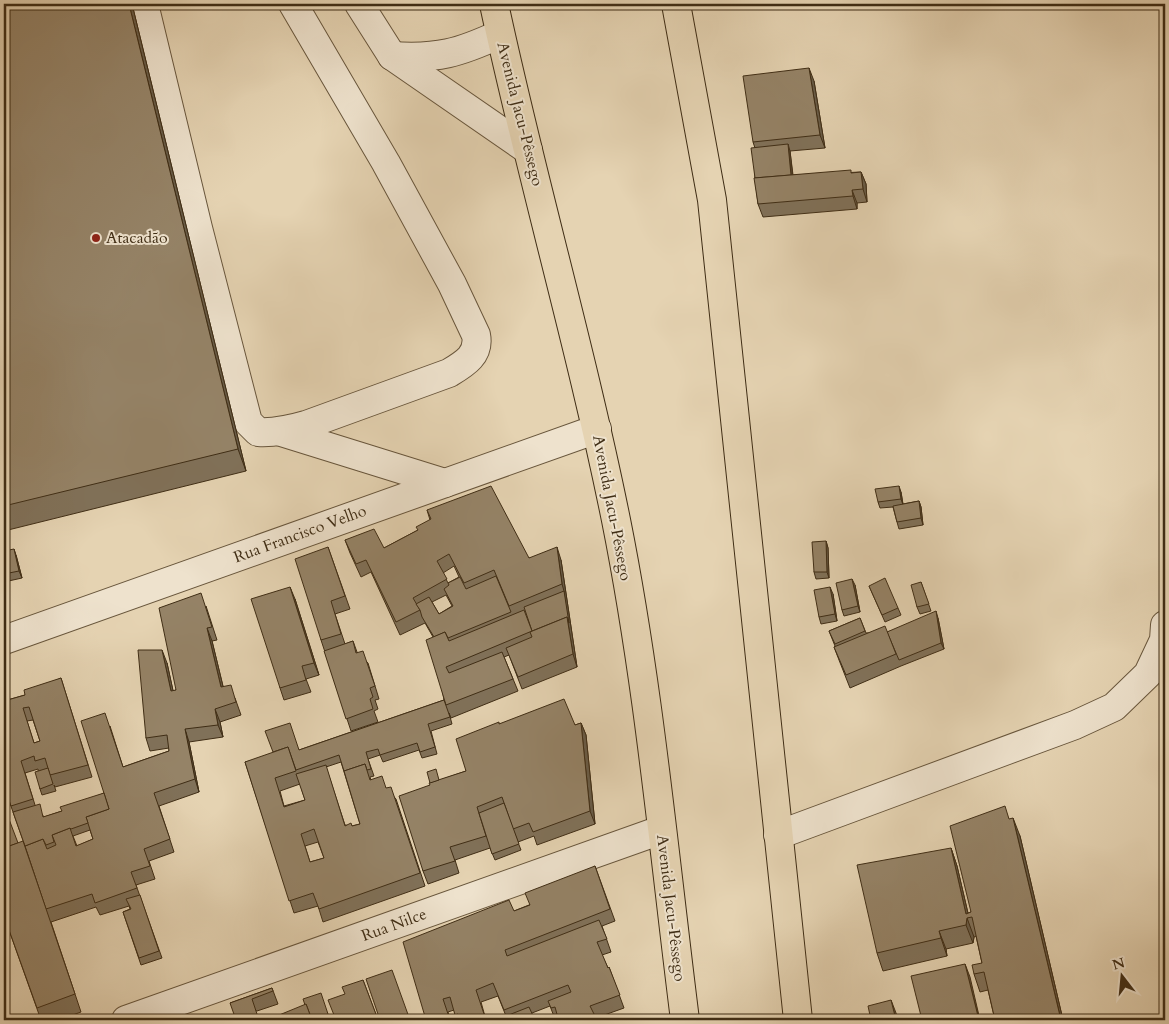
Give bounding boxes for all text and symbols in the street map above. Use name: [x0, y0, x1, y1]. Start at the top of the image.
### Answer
street label: Avenida Jacu-Pêssego: [491, 40, 549, 189]
place label: Atacadão: [106, 227, 168, 249]
marker: Atacadão: [90, 232, 102, 244]
street label: Avenida Jacu-Pêssego: [587, 433, 637, 583]
street label: Rua Francisco Velho: [230, 500, 370, 568]
street label: Avenida Jacu-Pêssego: [651, 833, 691, 983]
street label: Rua Nilce: [358, 903, 430, 947]
north arrow: [1096, 952, 1146, 1002]
text: N: [1110, 953, 1127, 975]

